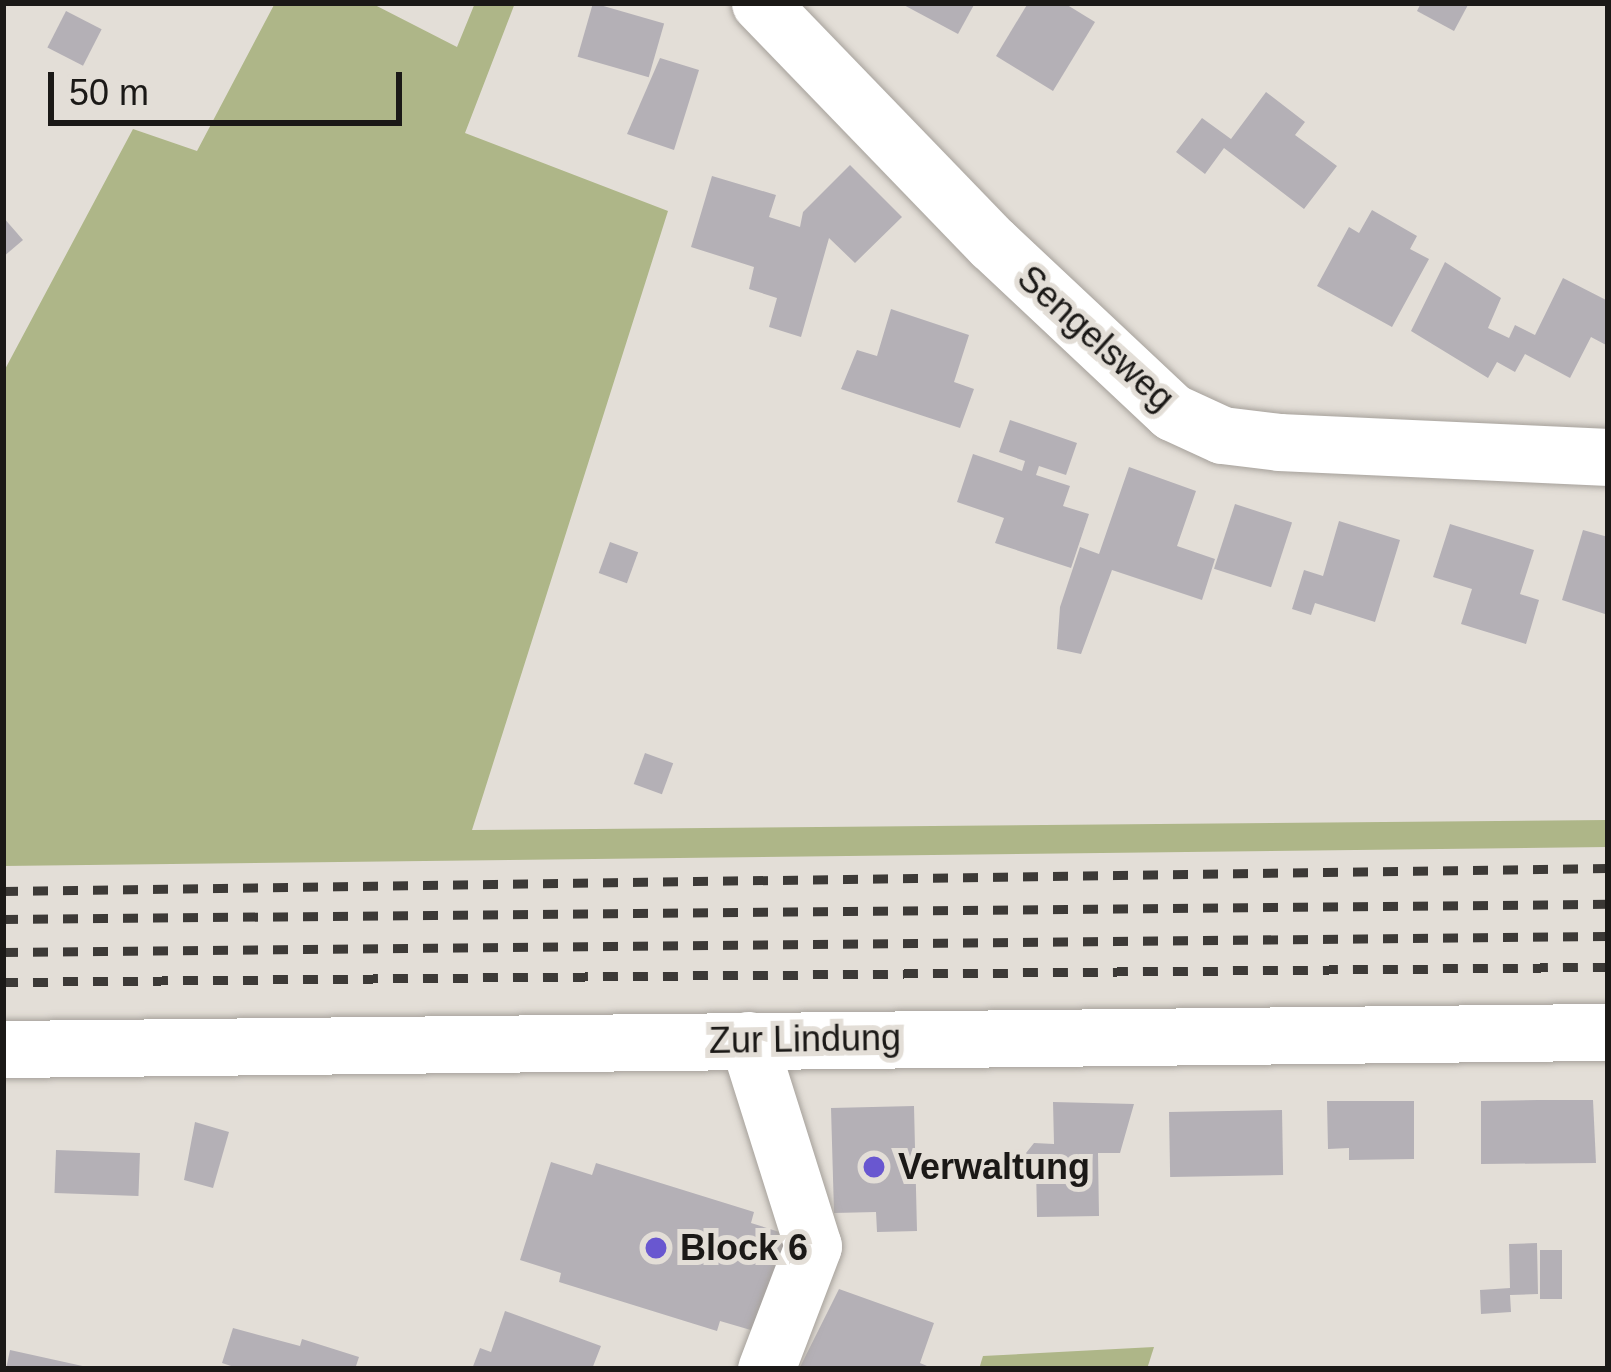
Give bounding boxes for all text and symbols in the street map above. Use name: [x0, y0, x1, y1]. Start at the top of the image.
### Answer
scale bar: [54, 48, 408, 122]
text: 50 m: [69, 72, 149, 113]
street label: Sengelsweg: [1009, 256, 1183, 420]
street label: Zur Lindung: [709, 1016, 901, 1062]
place label: Verwaltung: [898, 1145, 1090, 1189]
marker: Verwaltung: [861, 1154, 887, 1180]
place label: Block 6: [680, 1226, 808, 1270]
marker: Block 6: [643, 1235, 669, 1261]

